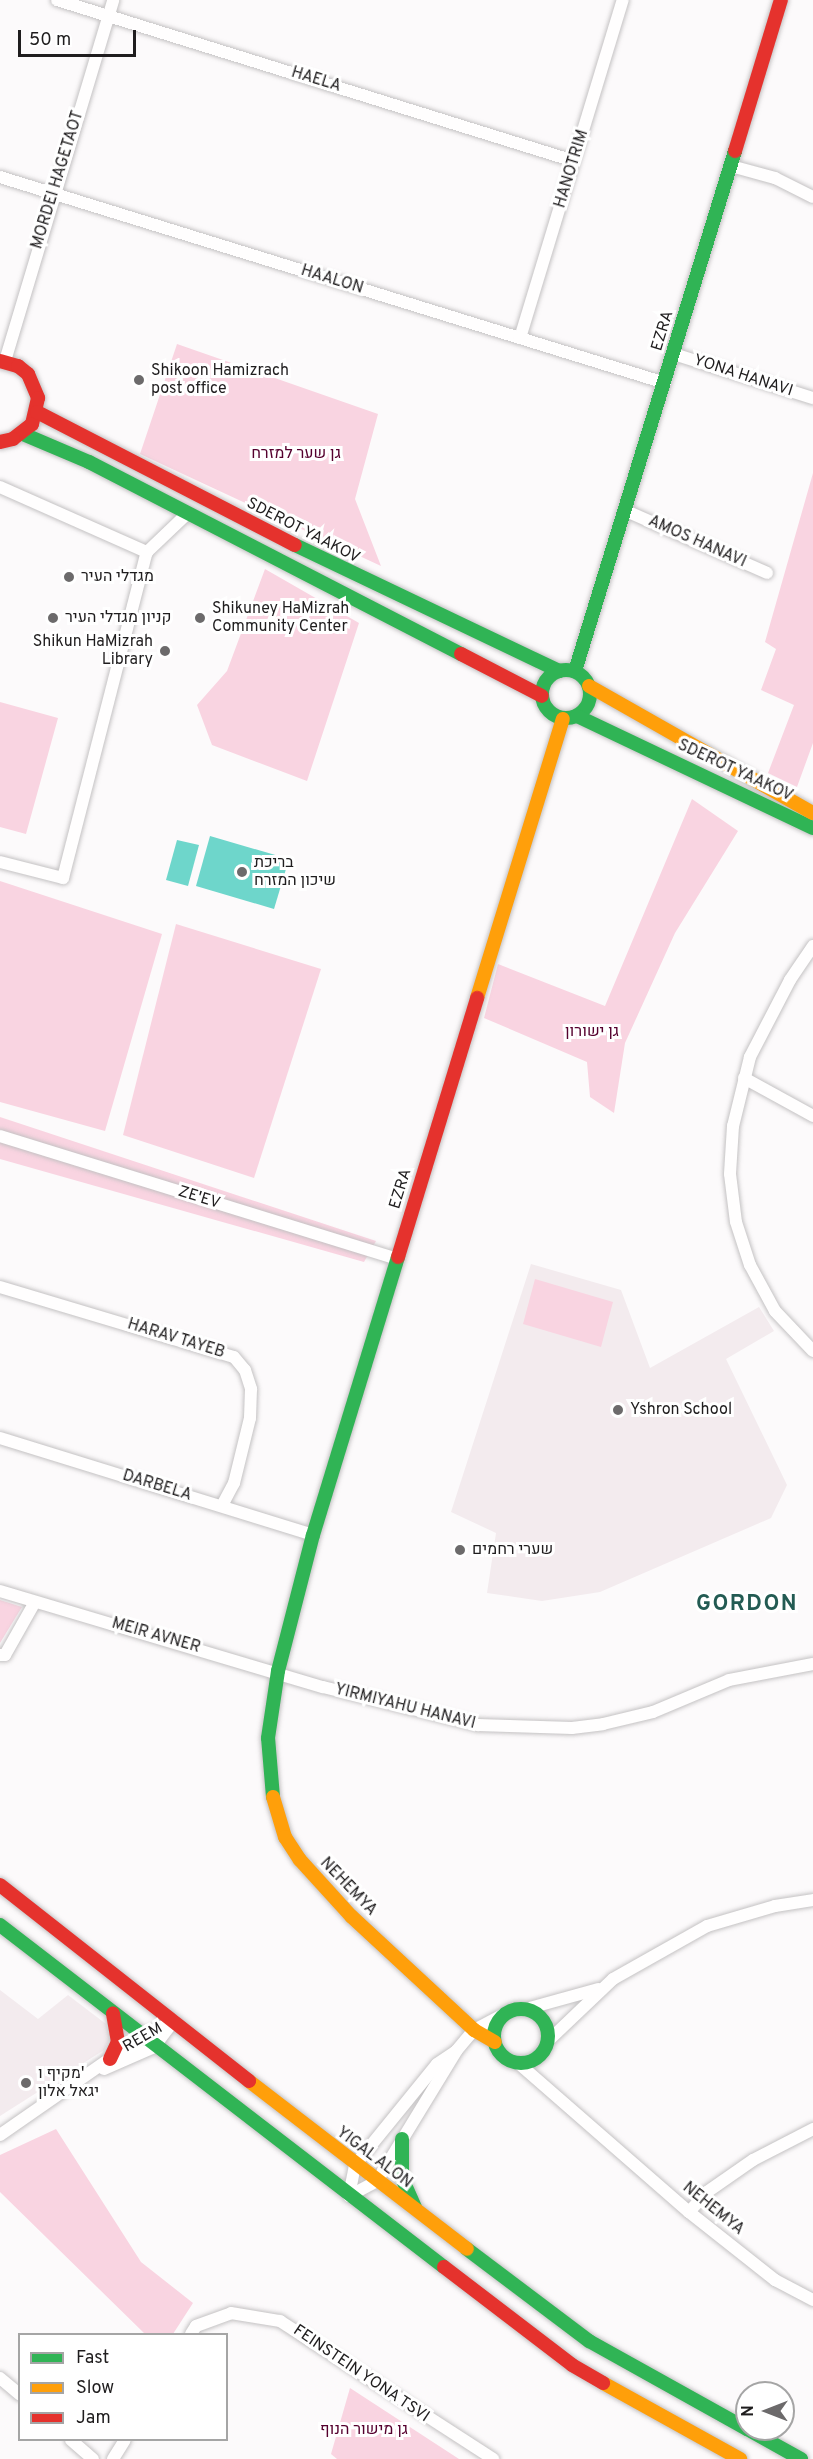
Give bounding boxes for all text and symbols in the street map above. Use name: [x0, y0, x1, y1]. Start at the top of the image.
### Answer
scale bar: [21, 18, 140, 56]
text: 50 m: [29, 29, 71, 52]
street label: HAELA: [289, 63, 343, 97]
street label: MORDEI HAGETAOT: [28, 109, 88, 251]
street label: HANOTRIM: [551, 128, 593, 210]
street label: HAALON: [298, 261, 366, 299]
street label: EZRA: [648, 309, 678, 353]
street label: YONA HANAVI: [691, 351, 795, 401]
place label: Shikoon Hamizrach post office: [151, 361, 289, 399]
marker: Shikoon Hamizrach post office: [132, 373, 146, 387]
park label: גן שער למזרח: [251, 444, 341, 464]
street label: SDEROT YAAKOV: [242, 494, 364, 568]
street label: AMOS HANAVI: [645, 512, 749, 572]
place label: מגדלי העיר: [81, 567, 154, 587]
marker: מגדלי העיר: [62, 570, 76, 584]
place label: Shikuney HaMizrah Community Center: [212, 599, 349, 637]
place label: קניון מגדלי העיר: [65, 608, 171, 628]
marker: קניון מגדלי העיר: [46, 611, 60, 625]
marker: Shikuney HaMizrah Community Center: [193, 611, 207, 625]
place label: Shikun HaMizrah Library: [33, 632, 153, 670]
marker: Shikun HaMizrah Library: [158, 644, 172, 658]
street label: SDEROT YAAKOV: [674, 736, 796, 806]
place label: בריכת שיכון המזרח: [254, 853, 336, 891]
marker: בריכת שיכון המזרח: [235, 865, 249, 879]
park label: גן ישורון: [565, 1022, 619, 1042]
street label: EZRA: [386, 1167, 416, 1211]
street label: ZE'EV: [176, 1183, 222, 1213]
street label: HARAV TAYEB: [124, 1315, 228, 1363]
place label: Yshron School: [630, 1400, 732, 1420]
marker: Yshron School: [611, 1403, 625, 1417]
street label: DARBELA: [120, 1466, 194, 1506]
place label: שערי רחמים: [472, 1540, 553, 1560]
marker: שערי רחמים: [453, 1543, 467, 1557]
district label: GORDON: [696, 1592, 798, 1618]
street label: MEIR AVNER: [109, 1614, 203, 1658]
street label: YIRMIYAHU HANAVI: [333, 1680, 477, 1734]
street label: NEHEMYA: [316, 1854, 380, 1920]
street label: REEM: [120, 2019, 166, 2057]
place label: מקיף ו' יגאל אלון: [38, 2064, 99, 2102]
marker: מקיף ו' יגאל אלון: [19, 2076, 33, 2090]
street label: YIGAL ALON: [332, 2123, 416, 2193]
street label: NEHEMYA: [678, 2178, 748, 2240]
street label: FEINSTEIN YONA TSVI: [288, 2321, 434, 2427]
legend: [18, 2333, 228, 2441]
text: Fast: [76, 2347, 109, 2370]
text: Slow: [76, 2377, 114, 2400]
north arrow: [735, 2381, 795, 2441]
text: N: [739, 2405, 759, 2417]
text: Jam: [76, 2407, 111, 2430]
park label: גן מישור הנוף: [320, 2420, 408, 2440]

